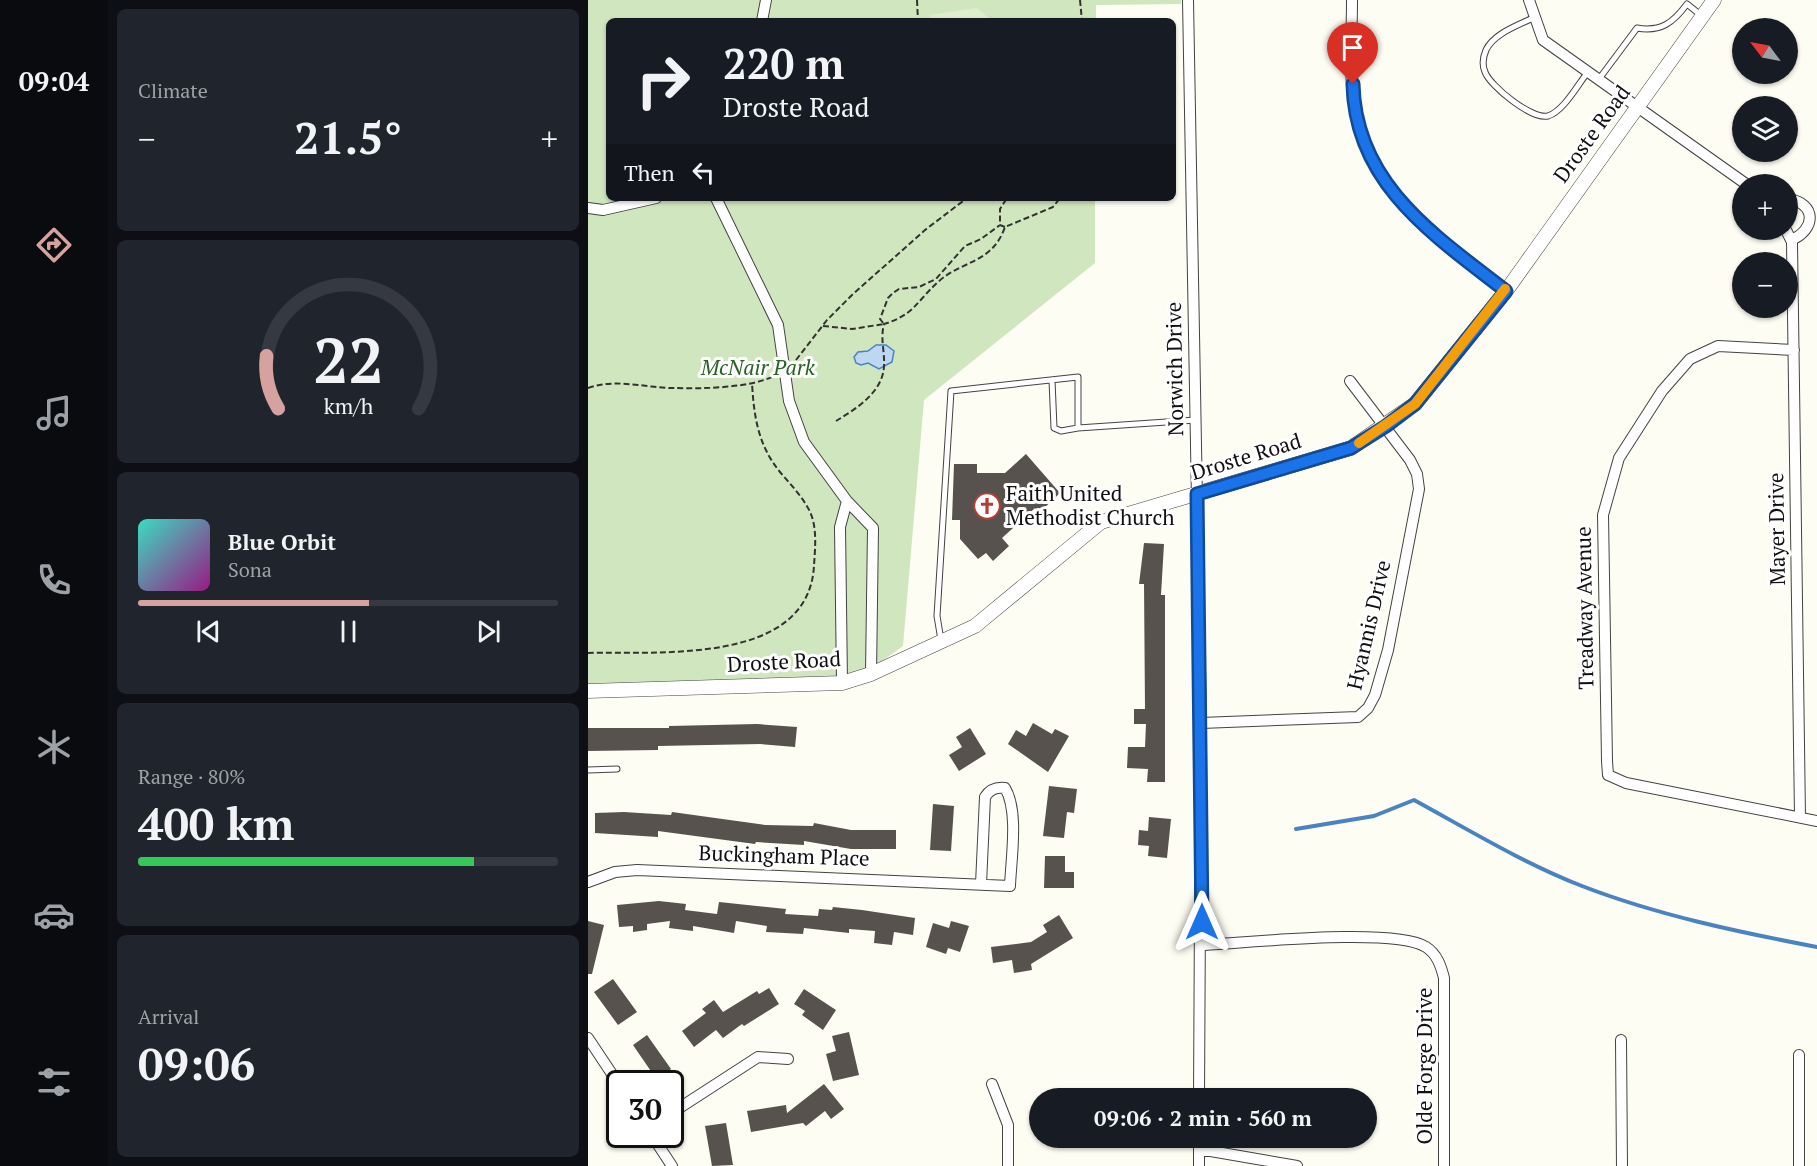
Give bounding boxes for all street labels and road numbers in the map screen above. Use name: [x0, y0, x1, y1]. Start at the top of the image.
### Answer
street label: Droste Road: [1546, 79, 1636, 188]
street label: Norwich Drive: [1159, 302, 1189, 436]
street label: Droste Road: [1187, 426, 1305, 486]
street label: Mayer Drive: [1761, 472, 1791, 586]
street label: Treadway Avenue: [1569, 526, 1599, 690]
street label: Hyannis Drive: [1340, 557, 1397, 692]
street label: Droste Road: [726, 644, 842, 678]
street label: Buckingham Place: [698, 838, 870, 872]
street label: Olde Forge Drive: [1410, 987, 1438, 1145]

